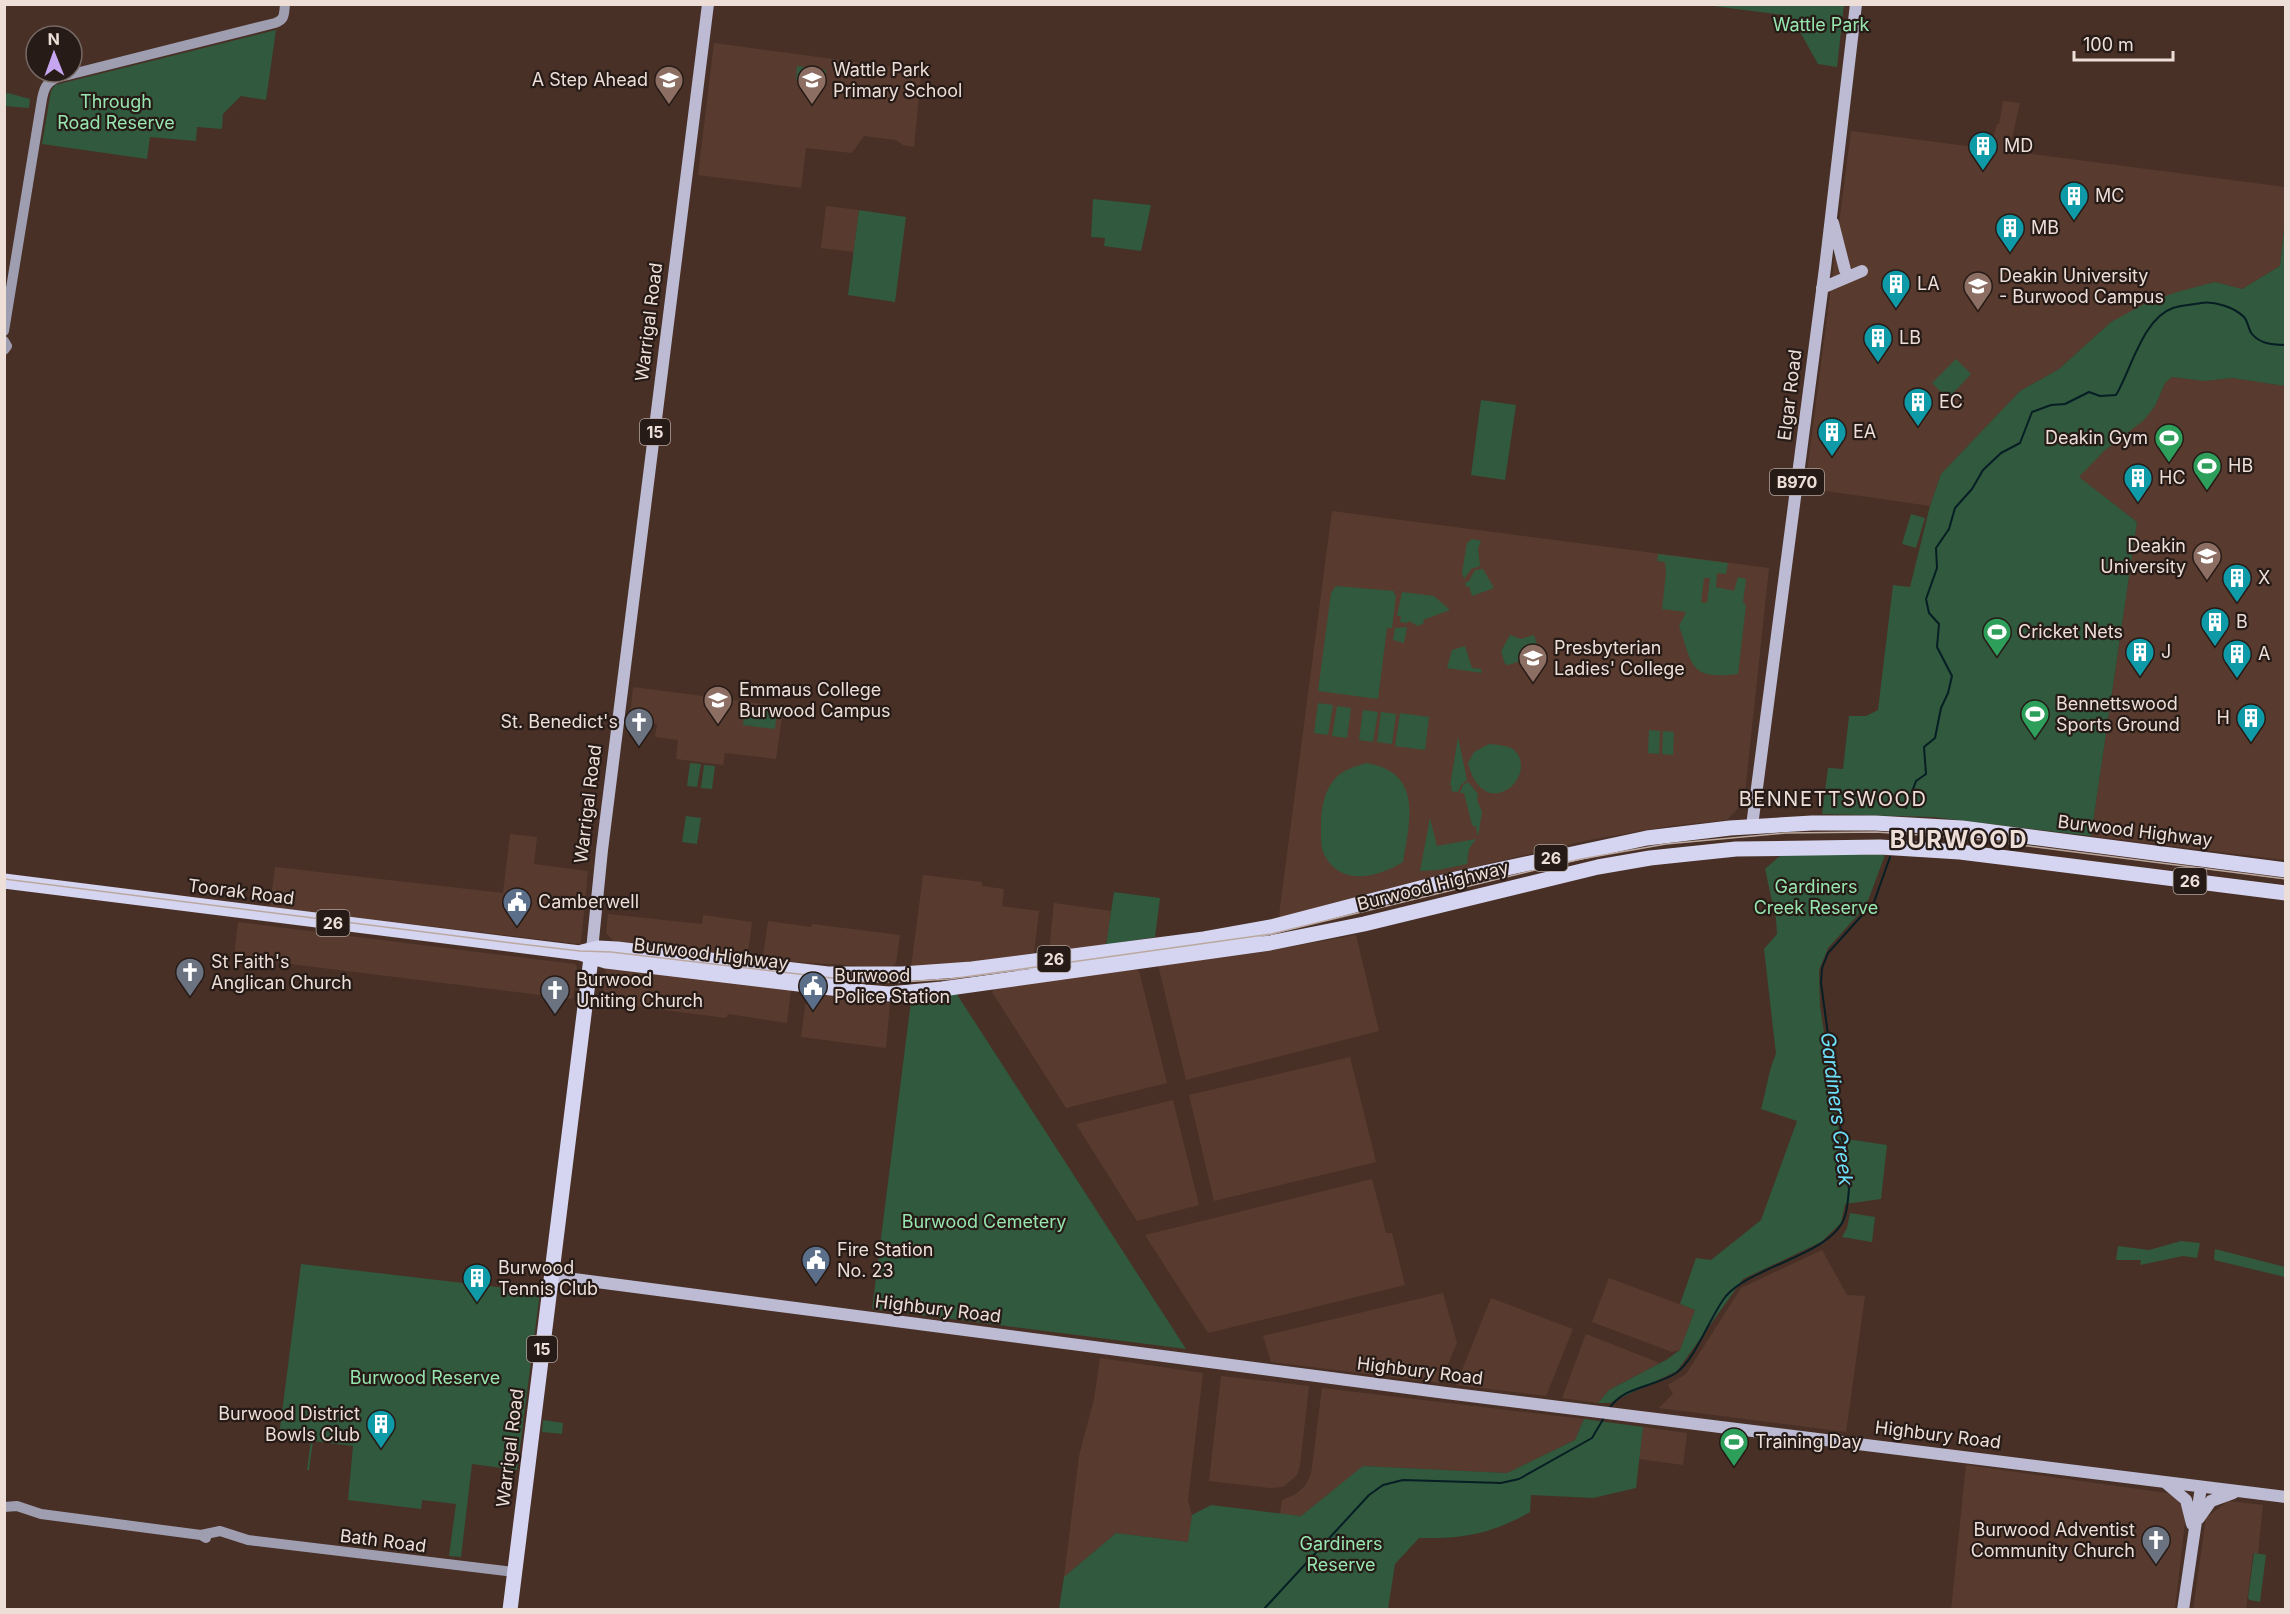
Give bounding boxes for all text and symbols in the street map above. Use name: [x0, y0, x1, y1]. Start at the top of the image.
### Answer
park label: Wattle Park: [1773, 14, 1869, 35]
north arrow: [24, 24, 84, 84]
scale bar: [2074, 24, 2173, 62]
text: N: [47, 29, 60, 49]
text: 100 m: [2083, 34, 2134, 55]
place label: Wattle Park Primary School: [833, 59, 962, 101]
school or university icon: A Step Ahead: [653, 64, 685, 106]
school or university icon: Wattle Park Primary School: [796, 64, 828, 106]
place label: A Step Ahead: [532, 69, 648, 90]
park label: Through Road Reserve: [57, 91, 175, 133]
building icon: MD: [1967, 130, 1999, 172]
place label: MD: [2004, 135, 2033, 156]
building icon: MC: [2058, 180, 2090, 222]
place label: MC: [2095, 185, 2124, 206]
building icon: MB: [1994, 212, 2026, 254]
place label: MB: [2031, 217, 2059, 238]
street label: Warrigal Road: [631, 261, 666, 382]
place label: Deakin University - Burwood Campus: [1999, 265, 2164, 307]
building icon: LA: [1880, 268, 1912, 310]
school or university icon: Deakin University - Burwood Campus: [1962, 270, 1994, 312]
place label: LA: [1917, 273, 1940, 294]
building icon: LB: [1862, 322, 1894, 364]
place label: LB: [1899, 327, 1921, 348]
street label: Elgar Road: [1774, 348, 1806, 442]
building icon: EC: [1902, 386, 1934, 428]
place label: EC: [1939, 391, 1963, 412]
building icon: EA: [1816, 416, 1848, 458]
road number: 15: [640, 419, 670, 445]
place label: EA: [1853, 421, 1876, 442]
sports icon: Deakin Gym: [2153, 422, 2185, 464]
place label: Deakin Gym: [2045, 427, 2148, 448]
sports icon: HB: [2191, 450, 2223, 492]
place label: HB: [2228, 455, 2253, 476]
building icon: HC: [2122, 462, 2154, 504]
place label: HC: [2159, 467, 2186, 488]
road number: B970: [1770, 469, 1824, 495]
place label: Deakin University: [2100, 535, 2186, 577]
school or university icon: Deakin University: [2191, 540, 2223, 582]
building icon: X: [2221, 562, 2253, 604]
place label: X: [2258, 567, 2270, 588]
building icon: B: [2199, 606, 2231, 648]
place label: B: [2236, 611, 2248, 632]
sports icon: Cricket Nets: [1981, 616, 2013, 658]
place label: Cricket Nets: [2018, 621, 2123, 642]
building icon: J: [2124, 636, 2156, 678]
place label: Presbyterian Ladies' College: [1554, 637, 1685, 679]
building icon: A: [2221, 638, 2253, 680]
place label: J: [2161, 641, 2171, 662]
school or university icon: Presbyterian Ladies' College: [1517, 642, 1549, 684]
place label: A: [2258, 643, 2270, 664]
place label: Emmaus College Burwood Campus: [739, 679, 891, 721]
school or university icon: Emmaus College Burwood Campus: [702, 684, 734, 726]
place label: Bennettswood Sports Ground: [2056, 693, 2180, 735]
sports icon: Bennettswood Sports Ground: [2019, 698, 2051, 740]
building icon: H: [2235, 702, 2267, 744]
church icon: St. Benedict's: [623, 706, 655, 748]
place label: H: [2217, 707, 2230, 728]
place label: St. Benedict's: [500, 711, 618, 732]
street label: Warrigal Road: [570, 743, 605, 864]
district label: BENNETTSWOOD: [1739, 787, 1927, 811]
street label: Burwood Highway: [2057, 811, 2214, 850]
district label: BURWOOD: [1890, 825, 2028, 854]
road number: 26: [1534, 845, 1568, 871]
street label: Burwood Highway: [1355, 857, 1511, 915]
road number: 26: [2174, 868, 2206, 894]
street label: Toorak Road: [187, 875, 295, 908]
park label: Gardiners Creek Reserve: [1754, 876, 1878, 918]
public building icon: Camberwell: [501, 886, 533, 928]
place label: Camberwell: [538, 891, 639, 912]
road number: 26: [316, 910, 350, 936]
street label: Burwood Highway: [633, 934, 790, 973]
road number: 26: [1038, 946, 1070, 972]
place label: St Faith's Anglican Church: [211, 951, 352, 993]
church icon: St Faith's Anglican Church: [174, 956, 206, 998]
place label: Burwood Police Station: [834, 965, 950, 1007]
place label: Burwood Uniting Church: [576, 969, 703, 1011]
public building icon: Burwood Police Station: [797, 970, 829, 1012]
church icon: Burwood Uniting Church: [539, 974, 571, 1016]
water label: Gardiners Creek: [1816, 1031, 1858, 1188]
park label: Burwood Cemetery: [902, 1211, 1066, 1232]
place label: Fire Station No. 23: [837, 1239, 933, 1281]
public building icon: Fire Station No. 23: [800, 1244, 832, 1286]
place label: Burwood Tennis Club: [498, 1257, 598, 1299]
building icon: Burwood Tennis Club: [461, 1262, 493, 1304]
street label: Highbury Road: [874, 1290, 1002, 1327]
road number: 15: [527, 1336, 557, 1362]
street label: Highbury Road: [1356, 1352, 1484, 1389]
park label: Burwood Reserve: [350, 1367, 500, 1388]
street label: Warrigal Road: [492, 1387, 527, 1508]
place label: Burwood District Bowls Club: [218, 1403, 360, 1445]
building icon: Burwood District Bowls Club: [365, 1408, 397, 1450]
street label: Highbury Road: [1874, 1416, 2002, 1453]
sports icon: Training Day: [1718, 1426, 1750, 1468]
place label: Training Day: [1755, 1431, 1862, 1452]
place label: Burwood Adventist Community Church: [1971, 1519, 2135, 1561]
church icon: Burwood Adventist Community Church: [2140, 1524, 2172, 1566]
street label: Bath Road: [339, 1525, 427, 1556]
park label: Gardiners Reserve: [1300, 1533, 1382, 1575]

